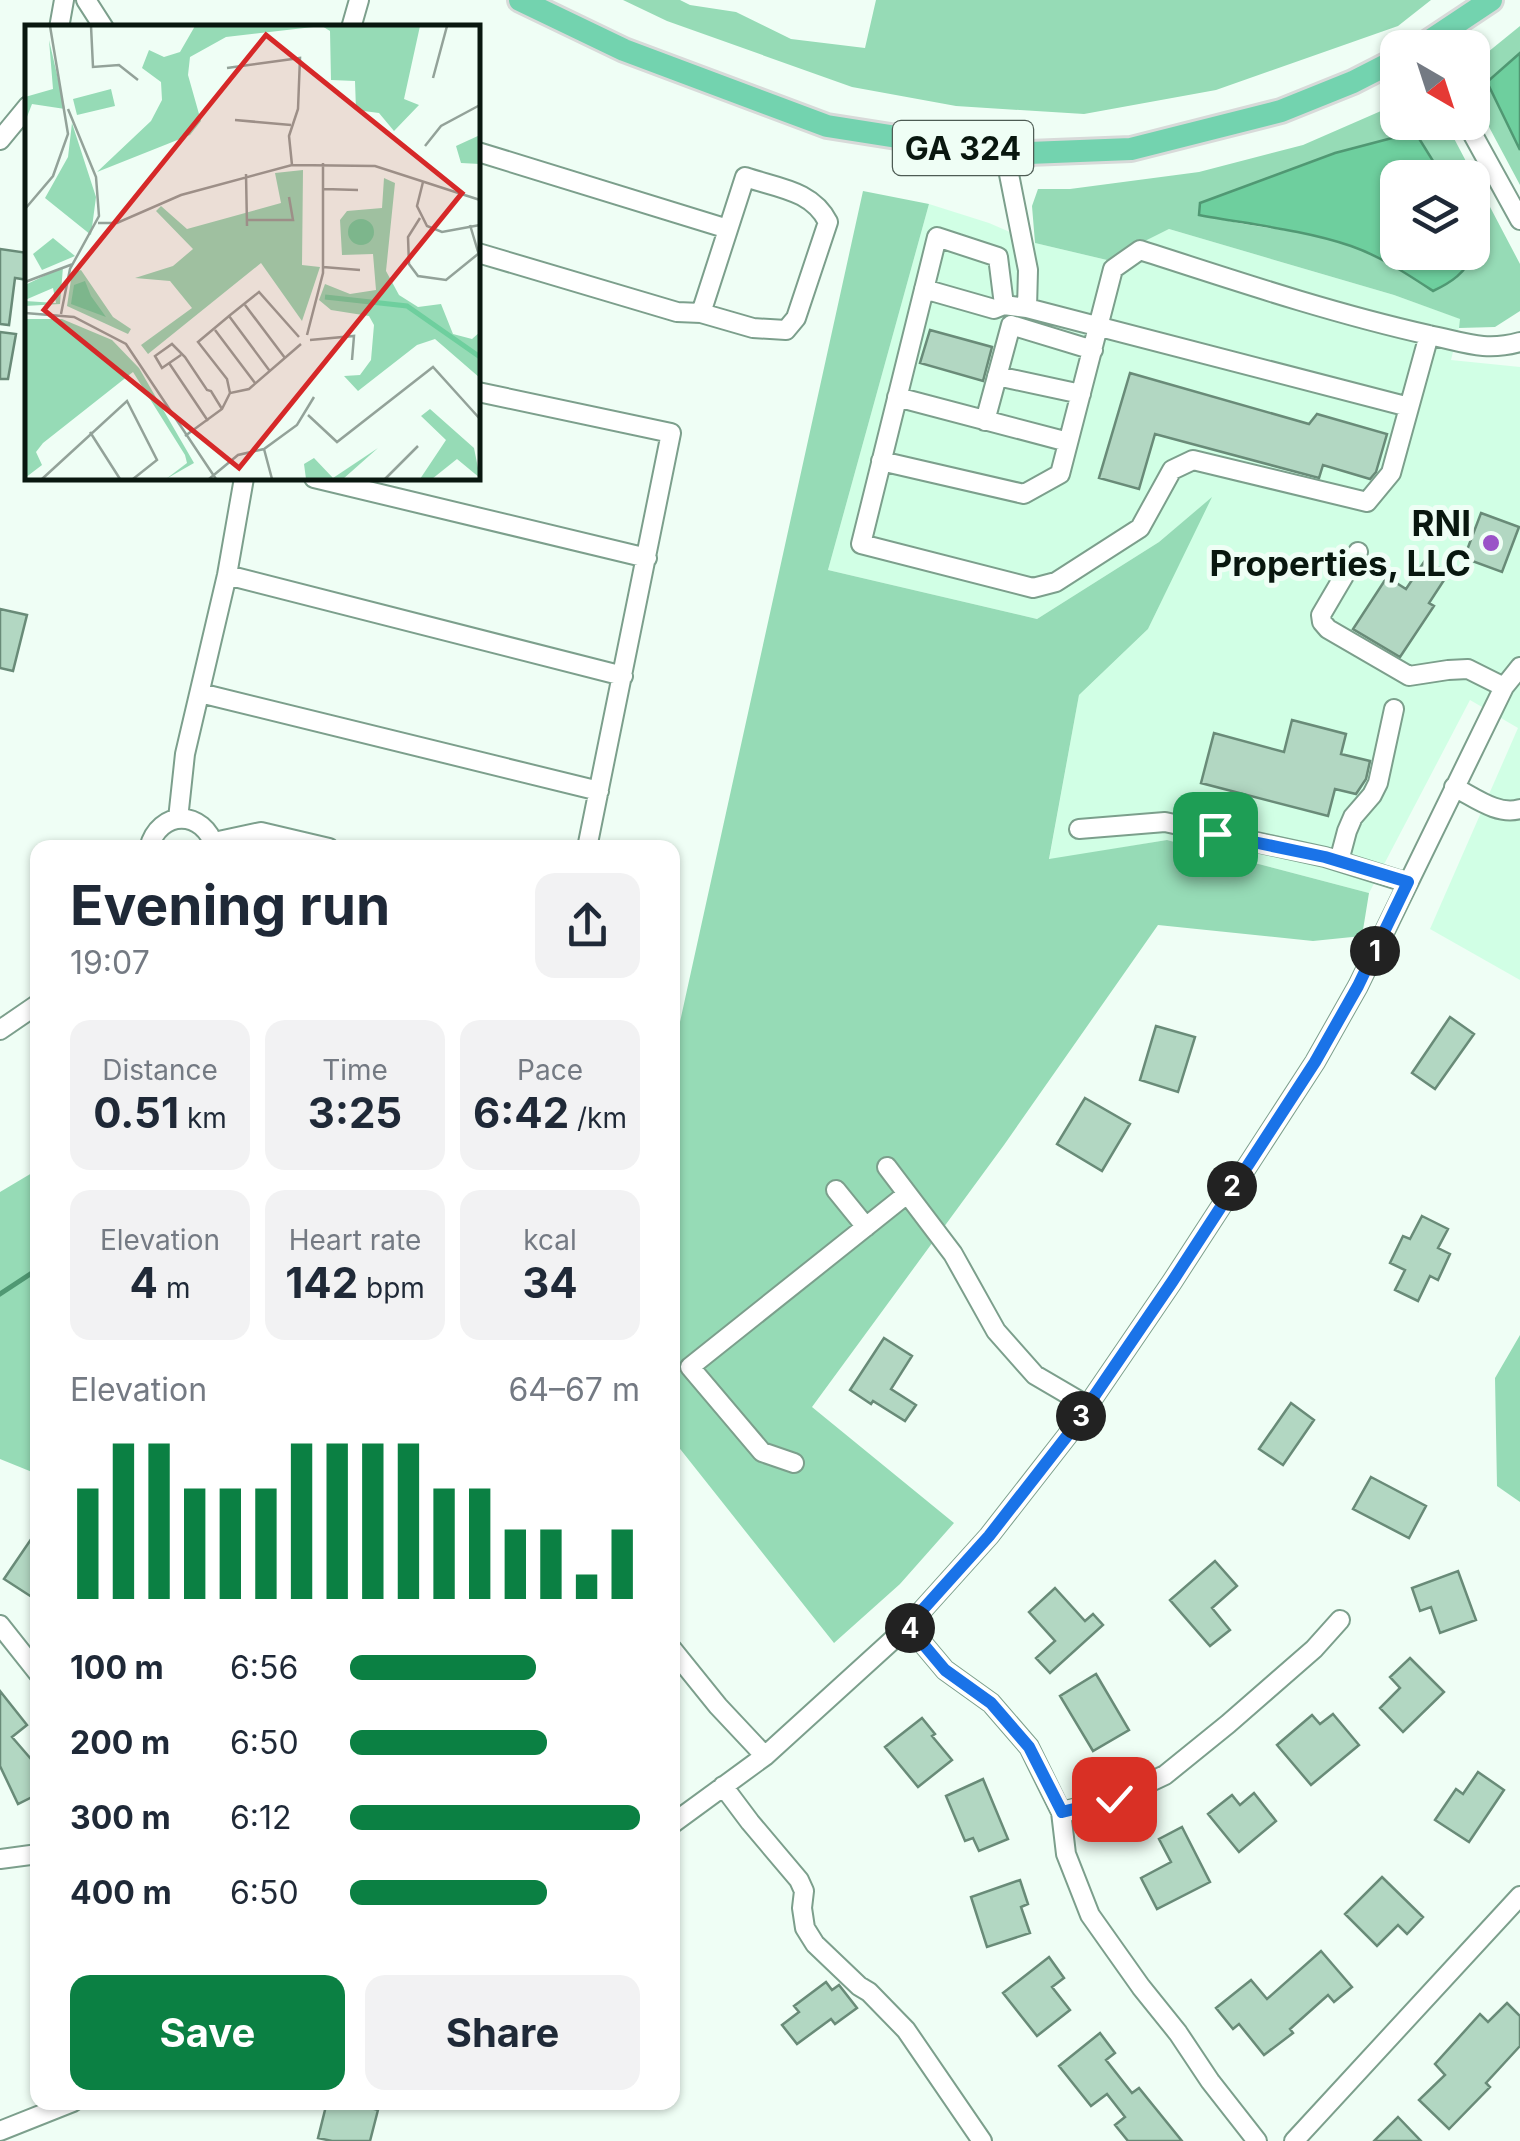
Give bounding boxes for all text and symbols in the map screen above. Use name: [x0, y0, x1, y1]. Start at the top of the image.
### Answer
inset map: [25, 25, 480, 480]
north arrow: [1380, 30, 1490, 140]
map controls: [1380, 30, 1490, 270]
road number: GA 324: [893, 121, 1033, 175]
button: layers: [1380, 160, 1490, 270]
place label: RNI Properties, LLC: [1209, 502, 1471, 584]
marker: RNI Properties, LLC: [1480, 532, 1502, 554]
pin: [1173, 792, 1258, 877]
icon: arrive: [1188, 807, 1243, 862]
text: Evening run: [70, 872, 390, 938]
button: share: [535, 873, 640, 978]
pin: 1: [1350, 926, 1400, 976]
text: 1: [1369, 934, 1381, 968]
text: 19:07: [70, 943, 150, 982]
text: Distance: [102, 1053, 218, 1087]
text: Time: [322, 1053, 388, 1087]
text: Pace: [517, 1053, 583, 1087]
text: 0.51: [93, 1087, 179, 1138]
text: 3:25: [308, 1087, 402, 1138]
text: 6:42: [473, 1087, 569, 1138]
text: km: [179, 1101, 227, 1135]
text: /km: [569, 1101, 627, 1135]
pin: 2: [1207, 1161, 1257, 1211]
text: 2: [1223, 1169, 1241, 1203]
text: Elevation: [100, 1223, 220, 1257]
text: Heart rate: [289, 1223, 421, 1257]
text: kcal: [523, 1223, 577, 1257]
text: 4: [130, 1257, 158, 1308]
text: 142: [285, 1257, 358, 1308]
text: 34: [522, 1257, 578, 1308]
text: m: [158, 1271, 190, 1305]
text: bpm: [358, 1271, 425, 1305]
text: Elevation: [70, 1370, 207, 1409]
text: 64–67 m: [509, 1370, 640, 1409]
pin: 3: [1056, 1391, 1106, 1441]
text: 3: [1072, 1399, 1090, 1433]
pin: 4: [885, 1603, 935, 1653]
text: 4: [901, 1611, 919, 1645]
text: 100 m: [70, 1648, 164, 1687]
text: 6:56: [230, 1648, 298, 1687]
text: 200 m: [70, 1723, 170, 1762]
text: 6:50: [230, 1723, 299, 1762]
pin: [1072, 1757, 1157, 1842]
icon: check: [1087, 1772, 1142, 1827]
text: 300 m: [70, 1798, 171, 1837]
text: 6:12: [230, 1798, 292, 1837]
text: 400 m: [70, 1873, 172, 1912]
text: 6:50: [230, 1873, 299, 1912]
button: Save: [70, 1975, 345, 2090]
button: Share: [365, 1975, 640, 2090]

